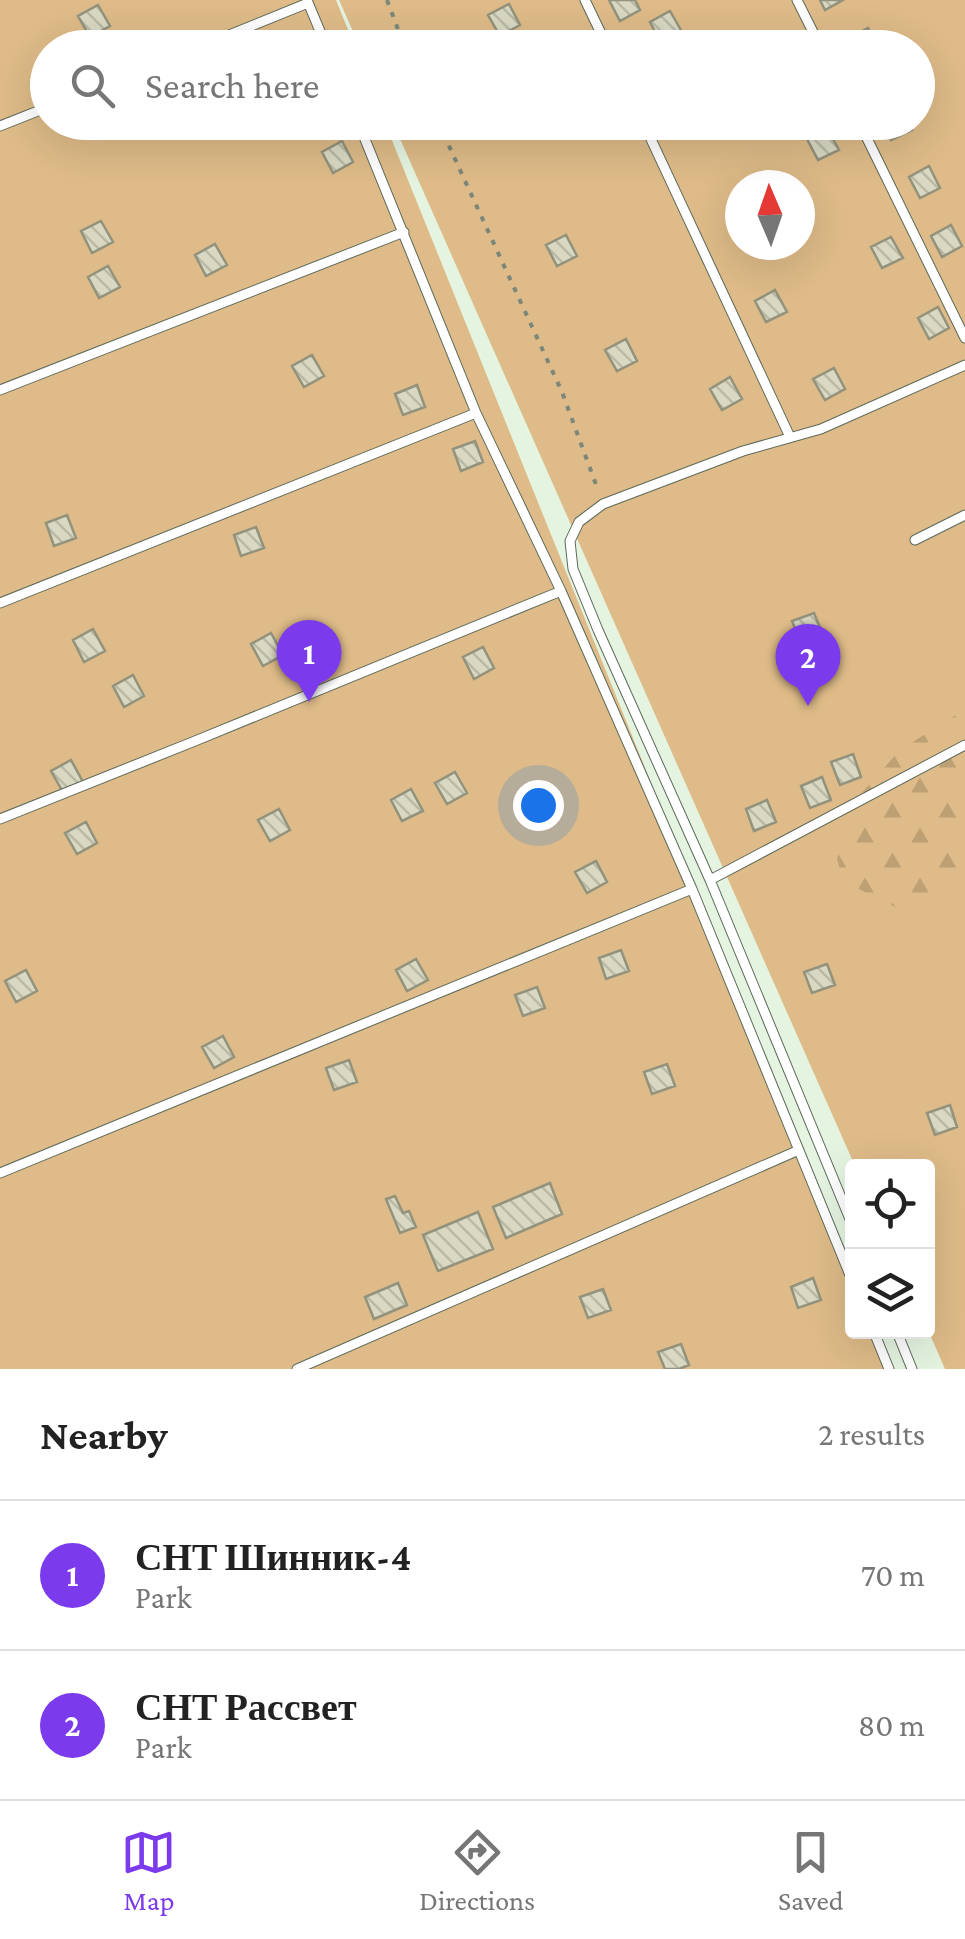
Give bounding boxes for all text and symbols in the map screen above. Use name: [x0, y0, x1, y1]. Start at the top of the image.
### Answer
search box: [30, 30, 935, 140]
icon: search: [65, 58, 120, 113]
text: Search here: [145, 64, 319, 106]
north arrow: [725, 170, 815, 260]
pin: 1: [276, 620, 342, 702]
pin: 2: [776, 624, 840, 706]
your location: [513, 780, 564, 831]
map controls: [845, 1159, 935, 1339]
button: locate: [845, 1159, 935, 1249]
button: layers: [845, 1249, 935, 1339]
text: Nearby: [40, 1411, 168, 1458]
text: 2 results: [818, 1416, 925, 1452]
text: СНТ Шинник-4: [135, 1536, 411, 1578]
text: 1: [67, 1557, 78, 1593]
text: 70 m: [861, 1557, 925, 1593]
text: Park: [135, 1579, 192, 1615]
text: СНТ Рассвет: [135, 1686, 357, 1728]
text: 2: [64, 1707, 81, 1743]
text: 80 m: [858, 1707, 925, 1743]
text: Park: [135, 1729, 192, 1765]
tab: Map: [121, 1825, 176, 1916]
tab: Directions: [419, 1825, 535, 1916]
tab: Saved: [778, 1825, 844, 1916]

